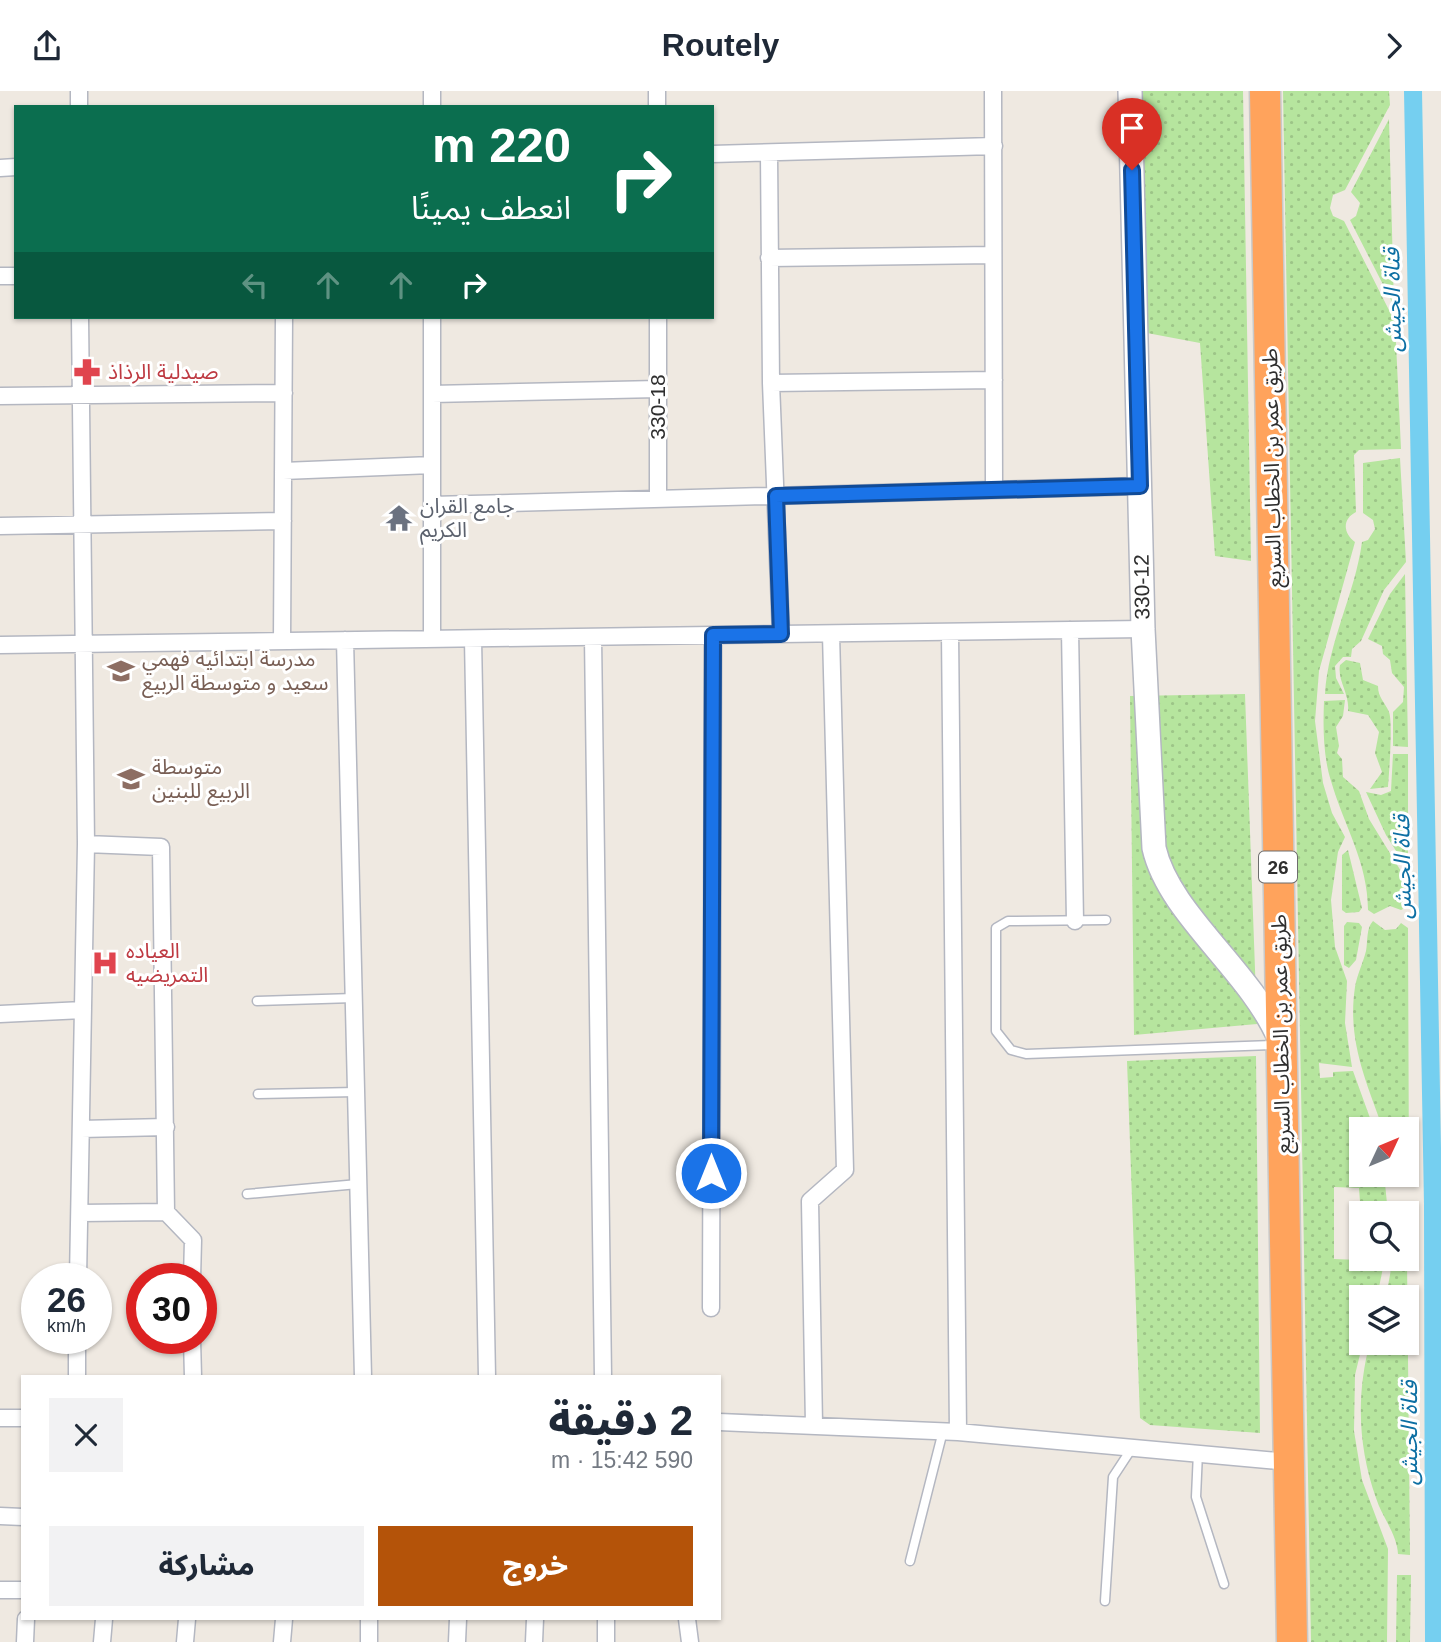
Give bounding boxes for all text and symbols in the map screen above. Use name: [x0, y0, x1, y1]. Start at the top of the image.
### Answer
icon: share: [28, 27, 66, 65]
text: Routely: [662, 27, 779, 63]
icon: forward: [1375, 27, 1413, 65]
pin: [1102, 98, 1162, 170]
icon: arrive: [1113, 109, 1151, 147]
text: 220 m: [432, 118, 571, 172]
icon: right: [595, 133, 686, 224]
text: انعطف يمينًا: [411, 190, 571, 226]
water label: قناة الجيش: [1378, 246, 1407, 352]
icon: left: [236, 266, 274, 304]
icon: ahead: [309, 266, 347, 304]
icon: ahead: [382, 266, 420, 304]
icon: right: [455, 266, 493, 304]
street label: طريق عمر بن الخطاب السريع: [1258, 348, 1289, 588]
pharmacy icon: صيدلية الرذاذ: [72, 357, 102, 387]
place label: صيدلية الرذاذ: [108, 360, 219, 384]
street label: 330-18: [646, 374, 669, 440]
place label: جامع القران الكريم: [420, 494, 515, 545]
temple icon: جامع القران الكريم: [384, 503, 414, 533]
street label: 330-12: [1129, 554, 1154, 620]
place label: مدرسة ابتدائيه فهمي سعيد و متوسطة الربيع: [142, 647, 328, 698]
school or university icon: مدرسة ابتدائيه فهمي سعيد و متوسطة الربيع: [106, 656, 136, 686]
place label: متوسطة الربيع للبنين: [152, 755, 250, 806]
school or university icon: متوسطة الربيع للبنين: [116, 764, 146, 794]
water label: قناة الجيش: [1388, 813, 1417, 919]
road number: 26: [1259, 852, 1297, 883]
street label: طريق عمر بن الخطاب السريع: [1267, 914, 1298, 1154]
place label: العياده التمريضيه: [126, 939, 208, 987]
hospital icon: العياده التمريضيه: [90, 948, 120, 978]
north arrow: [1349, 1117, 1419, 1187]
map controls: [1349, 1117, 1419, 1355]
position arrow: [674, 1136, 748, 1210]
button: search: [1349, 1201, 1419, 1271]
speed limit sign: 30: [126, 1263, 217, 1354]
text: 26: [47, 1280, 86, 1319]
button: layers: [1349, 1285, 1419, 1355]
text: km/h: [47, 1316, 86, 1336]
water label: قناة الجيش: [1396, 1379, 1423, 1485]
text: 2 دقيقة: [548, 1397, 693, 1444]
button: close: [49, 1398, 123, 1472]
text: 590 m · 15:42: [551, 1447, 693, 1473]
button: مشاركة: [49, 1526, 364, 1606]
button: خروج: [378, 1526, 693, 1606]

